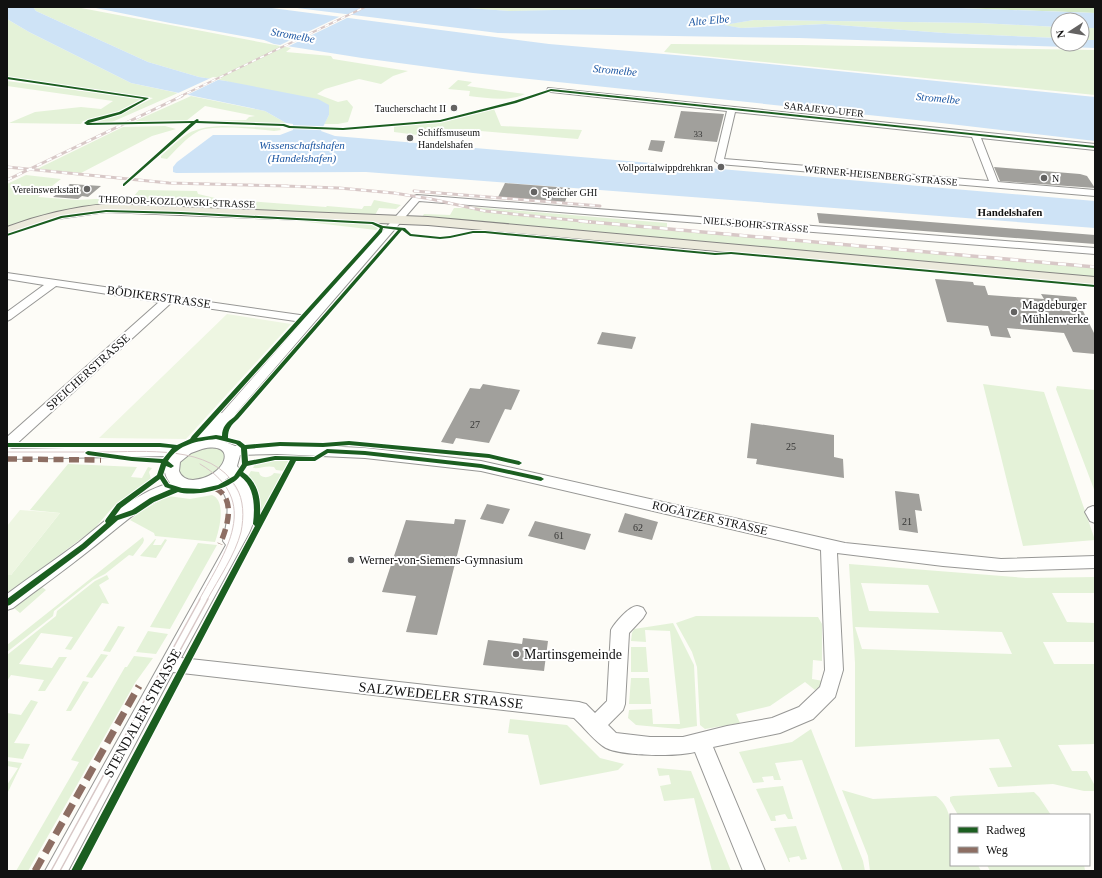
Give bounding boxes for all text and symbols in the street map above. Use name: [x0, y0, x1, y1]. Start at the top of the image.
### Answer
water label: Alte Elbe: [687, 12, 730, 28]
north arrow: [1050, 12, 1090, 52]
water label: Stromelbe: [270, 25, 316, 45]
text: N: [1054, 29, 1067, 39]
water label: Stromelbe: [592, 62, 638, 78]
water label: Stromelbe: [915, 90, 961, 106]
street label: SARAJEVO-UFER: [784, 100, 865, 119]
place label: Taucherschacht II: [375, 103, 446, 114]
marker: Taucherschacht II: [449, 103, 459, 113]
place label: Schiffsmuseum Handelshafen: [418, 127, 480, 150]
house number: 33: [694, 129, 703, 139]
marker: Schiffsmuseum Handelshafen: [405, 133, 415, 143]
water label: Wissenschaftshafen (Handelshafen): [259, 139, 345, 165]
place label: Vollportalwippdrehkran: [618, 162, 713, 173]
marker: Vollportalwippdrehkran: [716, 162, 726, 172]
street label: WERNER-HEISENBERG-STRASSE: [804, 163, 958, 188]
marker: N: [1039, 173, 1049, 183]
place label: N: [1052, 173, 1059, 184]
place label: Vereinswerkstatt: [12, 184, 79, 195]
marker: Vereinswerkstatt: [82, 184, 92, 194]
marker: Speicher GHI: [529, 187, 539, 197]
place label: Speicher GHI: [542, 187, 597, 198]
street label: THEODOR-KOZLOWSKI-STRASSE: [99, 193, 255, 210]
district label: Handelshafen: [978, 206, 1042, 218]
street label: NIELS-BOHR-STRASSE: [703, 214, 809, 235]
street label: BÖDIKERSTRASSE: [106, 283, 212, 311]
place label: Magdeburger Mühlenwerke: [1022, 298, 1089, 326]
marker: Magdeburger Mühlenwerke: [1009, 307, 1019, 317]
street label: SPEICHERSTRASSE: [43, 331, 133, 413]
house number: 27: [470, 419, 480, 430]
house number: 25: [786, 441, 796, 452]
street label: ROGÄTZER STRASSE: [651, 498, 769, 538]
house number: 21: [902, 516, 912, 527]
house number: 62: [633, 522, 643, 533]
house number: 61: [554, 530, 564, 541]
place label: Werner-von-Siemens-Gymnasium: [359, 553, 524, 567]
marker: Werner-von-Siemens-Gymnasium: [346, 555, 356, 565]
street label: STENDALER STRASSE: [101, 646, 184, 780]
place label: Martinsgemeinde: [524, 647, 622, 662]
marker: Martinsgemeinde: [511, 649, 521, 659]
street label: SALZWEDELER STRASSE: [358, 679, 524, 712]
legend: [950, 814, 1090, 866]
text: Radweg: [986, 823, 1025, 837]
text: Weg: [986, 843, 1008, 857]

